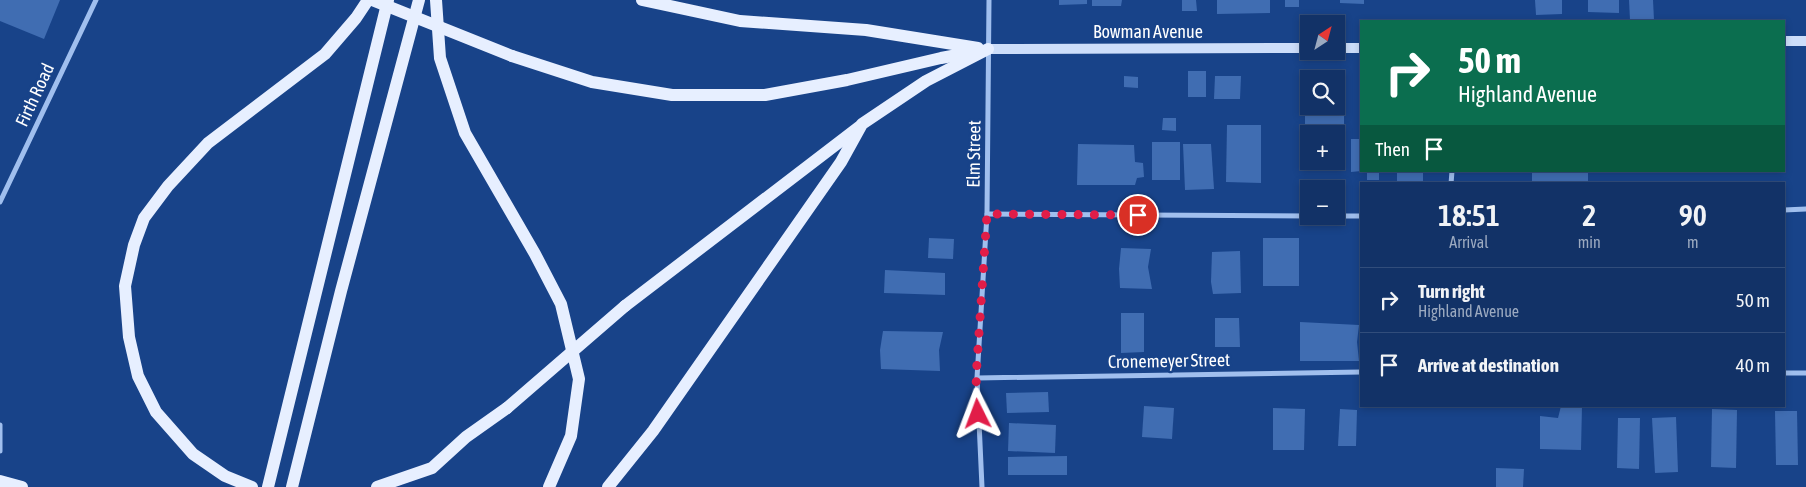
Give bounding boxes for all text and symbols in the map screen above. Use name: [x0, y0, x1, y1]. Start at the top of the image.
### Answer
north arrow: [1300, 15, 1345, 60]
map controls: [1300, 15, 1345, 225]
street label: Bowman Avenue: [1093, 21, 1203, 42]
icon: right: [1375, 40, 1440, 105]
text: 50 m: [1458, 40, 1521, 80]
street label: Firth Road: [11, 60, 58, 130]
button: search: [1300, 70, 1345, 115]
text: Highland Avenue: [1458, 81, 1597, 107]
street label: Elm Street: [962, 120, 985, 188]
button: +: [1300, 125, 1345, 170]
icon: arrive: [1420, 135, 1448, 163]
text: Then: [1375, 138, 1410, 160]
button: −: [1300, 180, 1345, 225]
pin: [1117, 194, 1159, 236]
text: 18:51: [1438, 198, 1500, 232]
text: 2: [1582, 198, 1596, 232]
text: 90: [1679, 198, 1707, 232]
icon: arrive: [1124, 201, 1152, 229]
text: Arrival: [1449, 233, 1488, 251]
text: min: [1578, 233, 1601, 251]
text: m: [1687, 233, 1699, 251]
text: Turn right: [1418, 280, 1485, 302]
icon: right: [1375, 286, 1403, 314]
text: 50 m: [1736, 289, 1770, 311]
text: Highland Avenue: [1418, 302, 1519, 320]
street label: Cronemeyer Street: [1108, 349, 1230, 372]
icon: arrive: [1375, 351, 1403, 379]
text: Arrive at destination: [1418, 354, 1559, 376]
text: 40 m: [1736, 354, 1770, 376]
position arrow: [951, 387, 1003, 439]

